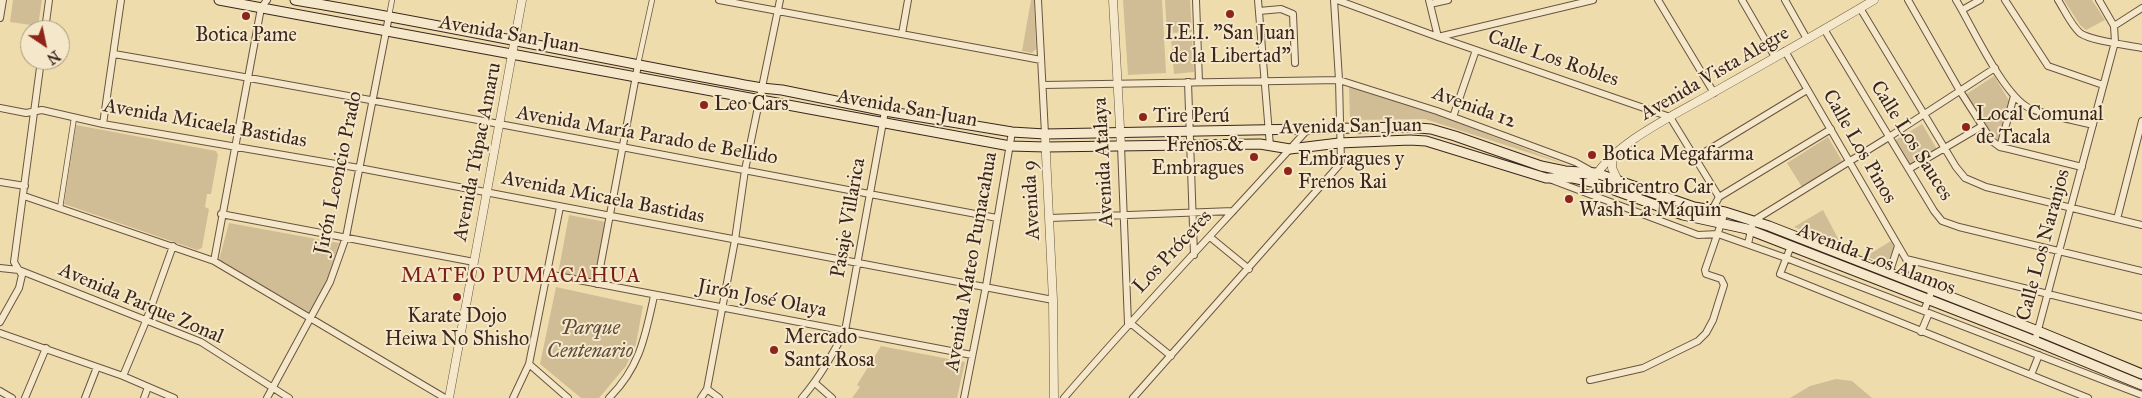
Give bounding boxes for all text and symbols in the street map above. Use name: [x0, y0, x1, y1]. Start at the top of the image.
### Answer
marker: I.E.I. "San Juan de la Libertad": [1224, 8, 1236, 20]
marker: Botica Pame: [240, 10, 252, 22]
street label: Avenida San Juan: [437, 11, 581, 59]
north arrow: [20, 20, 70, 70]
place label: I.E.I. "San Juan de la Libertad": [1165, 22, 1295, 69]
street label: Avenida Vista Alegre: [1636, 22, 1794, 126]
place label: Botica Pame: [195, 24, 297, 48]
street label: Calle Los Robles: [1484, 25, 1622, 93]
text: N: [43, 47, 63, 67]
street label: Avenida Túpac Amaru: [449, 61, 507, 243]
street label: Calle Los Sauces: [1865, 77, 1957, 205]
street label: Avenida 12: [1429, 82, 1519, 134]
street label: Avenida San Juan: [835, 85, 979, 133]
street label: Calle Los Pinos: [1817, 86, 1901, 208]
street label: Jirón Leoncio Prado: [310, 89, 368, 257]
place label: Leo Cars: [714, 93, 789, 117]
street label: Avenida Micaela Bastidas: [101, 94, 309, 154]
street label: Avenida Atalaya: [1089, 97, 1119, 227]
marker: Leo Cars: [698, 99, 710, 111]
street label: Avenida María Parado de Bellido: [514, 101, 780, 171]
place label: Local Comunal de Tacala: [1976, 103, 2103, 150]
place label: Tire Perú: [1153, 105, 1230, 129]
marker: Tire Perú: [1137, 111, 1149, 123]
street label: Avenida San Juan: [1280, 114, 1422, 140]
marker: Local Comunal de Tacala: [1960, 121, 1972, 133]
place label: Frenos & Embragues: [1152, 134, 1244, 181]
place label: Botica Megafarma: [1602, 143, 1754, 167]
place label: Embragues y Frenos Rai: [1298, 148, 1404, 195]
marker: Botica Megafarma: [1586, 149, 1598, 161]
street label: Avenida Mateo Pumacahua: [941, 150, 1003, 374]
marker: Frenos & Embragues: [1248, 151, 1260, 163]
street label: Pasaje Villarica: [827, 156, 871, 280]
street label: Avenida 9: [1018, 159, 1046, 241]
marker: Embragues y Frenos Rai: [1282, 165, 1294, 177]
street label: Calle Los Naranjos: [2012, 166, 2076, 324]
street label: Avenida Micaela Bastidas: [500, 167, 706, 229]
place label: Lubricentro Car Wash La Máquin: [1579, 176, 1721, 223]
marker: Lubricentro Car Wash La Máquin: [1563, 193, 1575, 205]
street label: Los Próceres: [1128, 205, 1218, 299]
street label: Avenida Los Alamos: [1793, 219, 1959, 301]
street label: Avenida Parque Zonal: [55, 258, 227, 350]
district label: MATEO PUMACAHUA: [399, 264, 643, 290]
street label: Jirón José Olaya: [696, 275, 828, 323]
marker: Karate Dojo Heiwa No Shisho: [451, 291, 463, 303]
place label: Karate Dojo Heiwa No Shisho: [385, 305, 529, 352]
park label: Parque Centenario: [547, 317, 633, 364]
place label: Mercado Santa Rosa: [784, 326, 874, 373]
marker: Mercado Santa Rosa: [768, 344, 780, 356]

